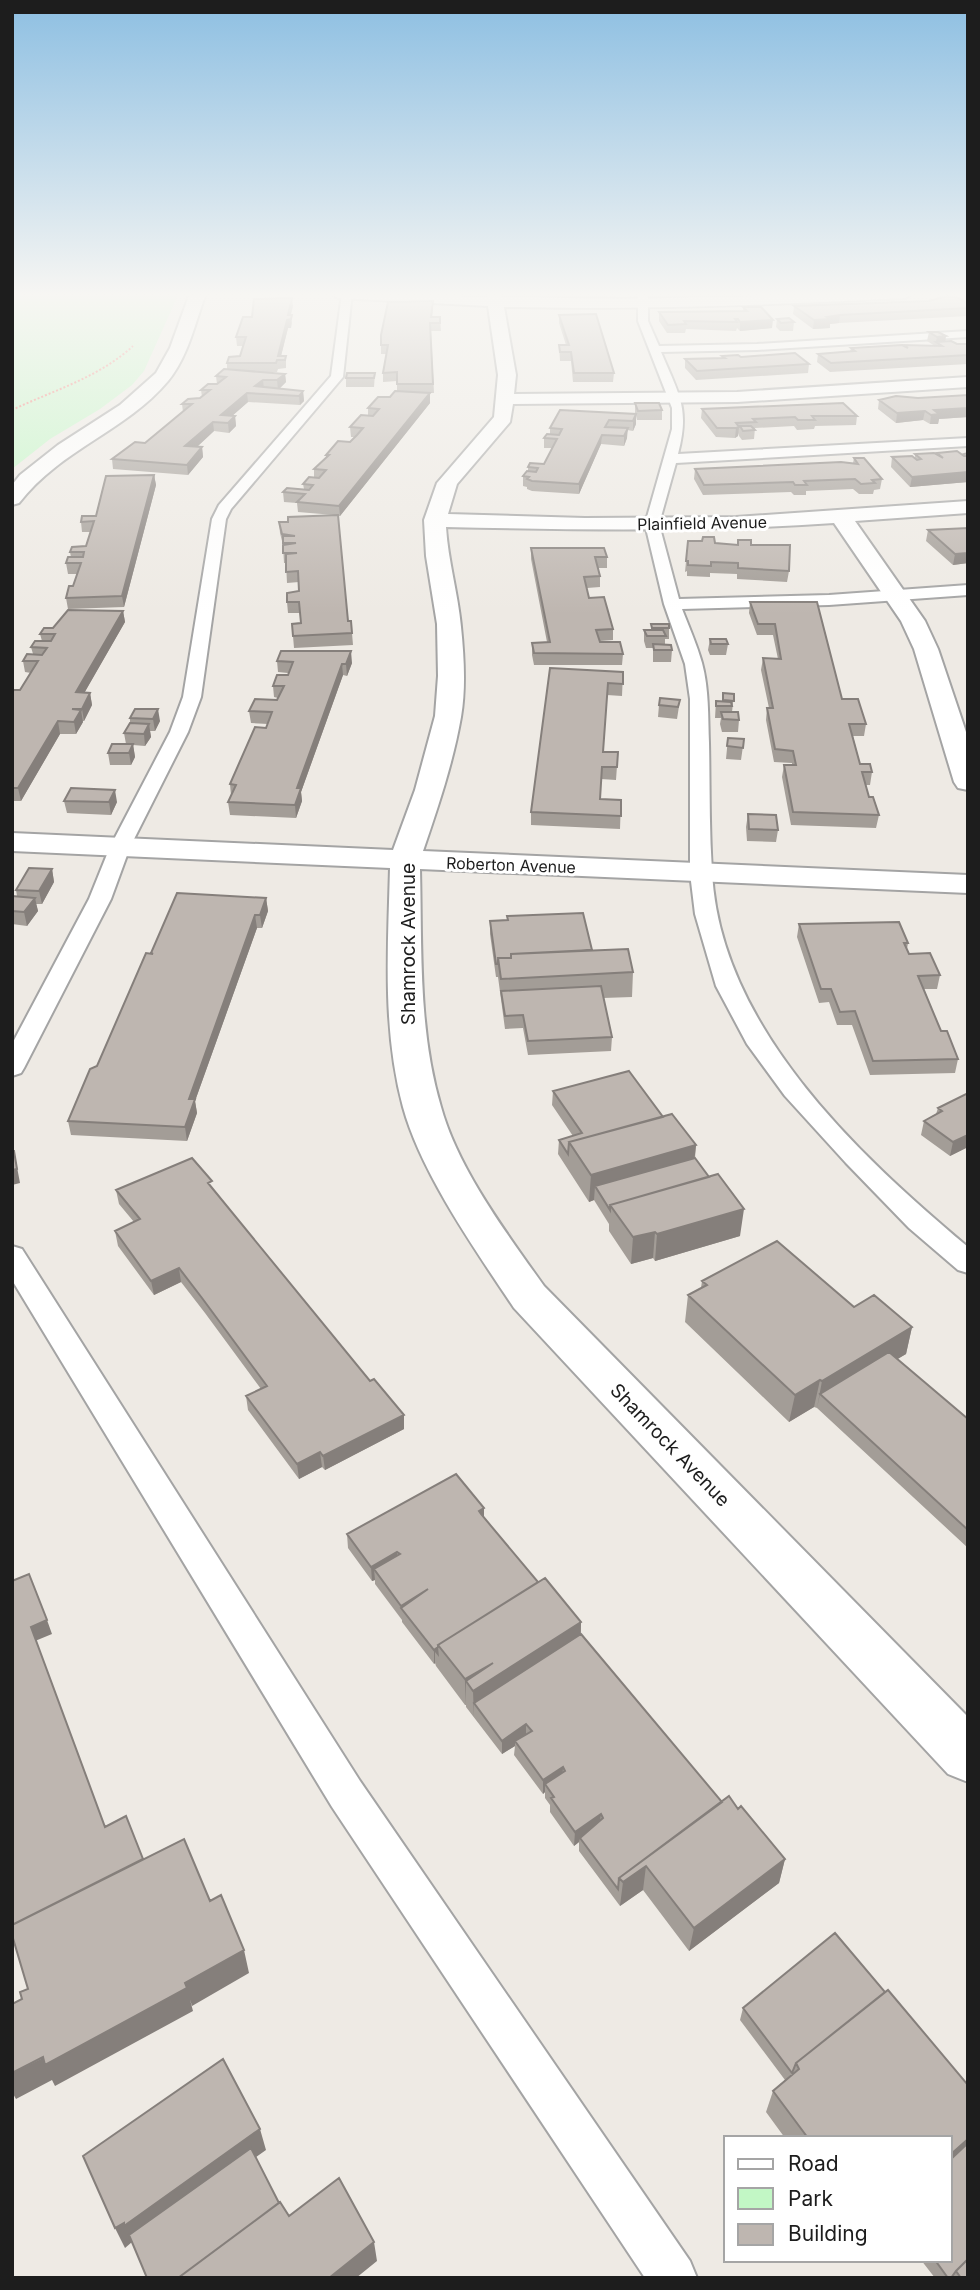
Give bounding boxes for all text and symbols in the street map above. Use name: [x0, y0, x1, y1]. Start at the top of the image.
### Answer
street label: Plainfield Avenue: [637, 512, 767, 534]
street label: Roberton Avenue: [446, 853, 576, 877]
street label: Shamrock Avenue: [397, 863, 420, 1025]
street label: Shamrock Avenue: [605, 1379, 735, 1511]
legend: [724, 2136, 952, 2262]
text: Road: [788, 2151, 839, 2176]
text: Park: [788, 2186, 833, 2211]
text: Building: [788, 2221, 868, 2246]

